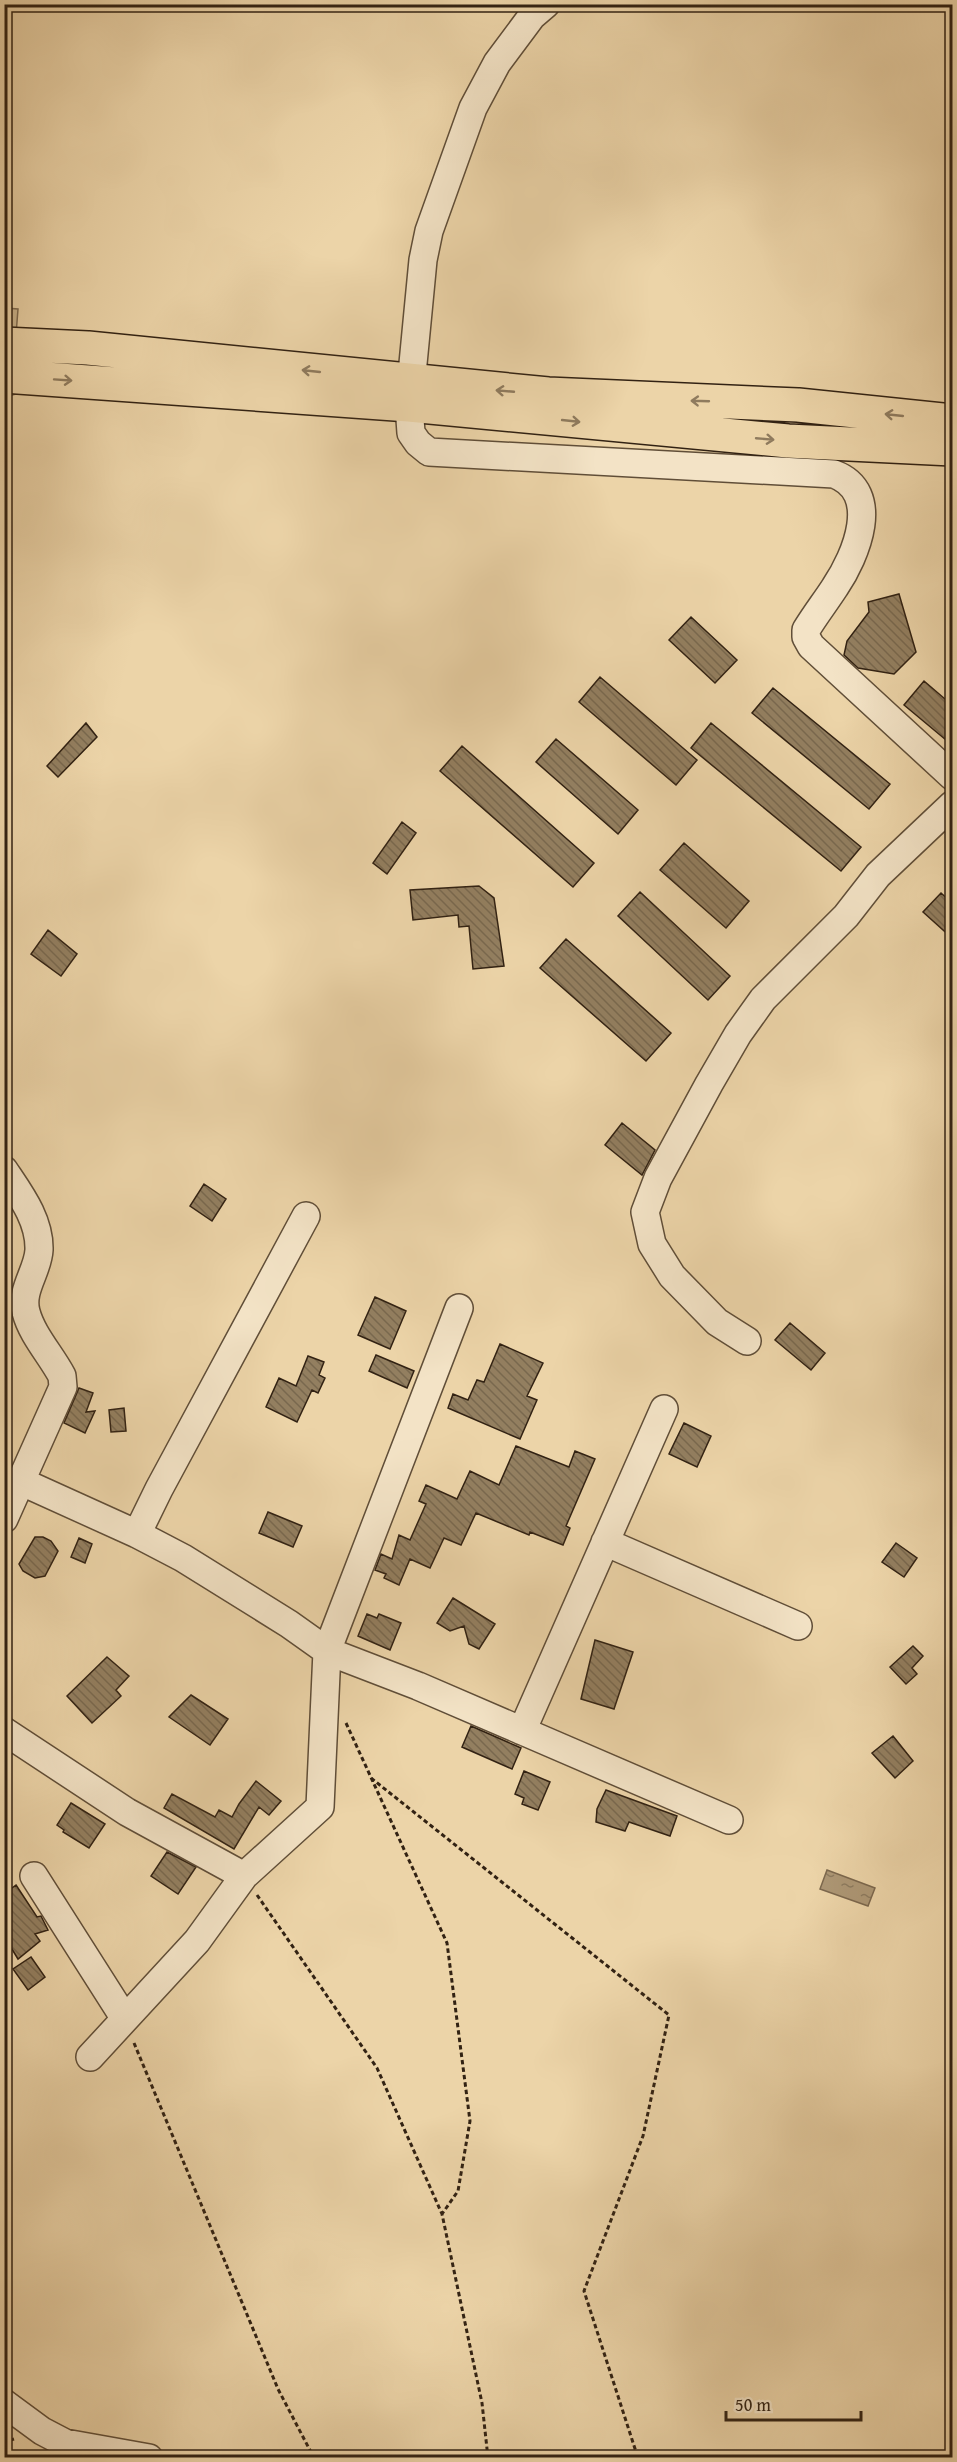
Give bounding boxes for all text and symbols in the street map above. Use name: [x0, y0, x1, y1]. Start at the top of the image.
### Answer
one-way arrow: [302, 365, 322, 376]
one-way arrow: [52, 374, 72, 385]
one-way arrow: [496, 385, 516, 396]
one-way arrow: [690, 395, 710, 406]
one-way arrow: [885, 409, 905, 420]
one-way arrow: [561, 416, 581, 427]
one-way arrow: [755, 434, 775, 445]
scale bar: [726, 2384, 861, 2422]
text: 50 m: [735, 2391, 771, 2418]

